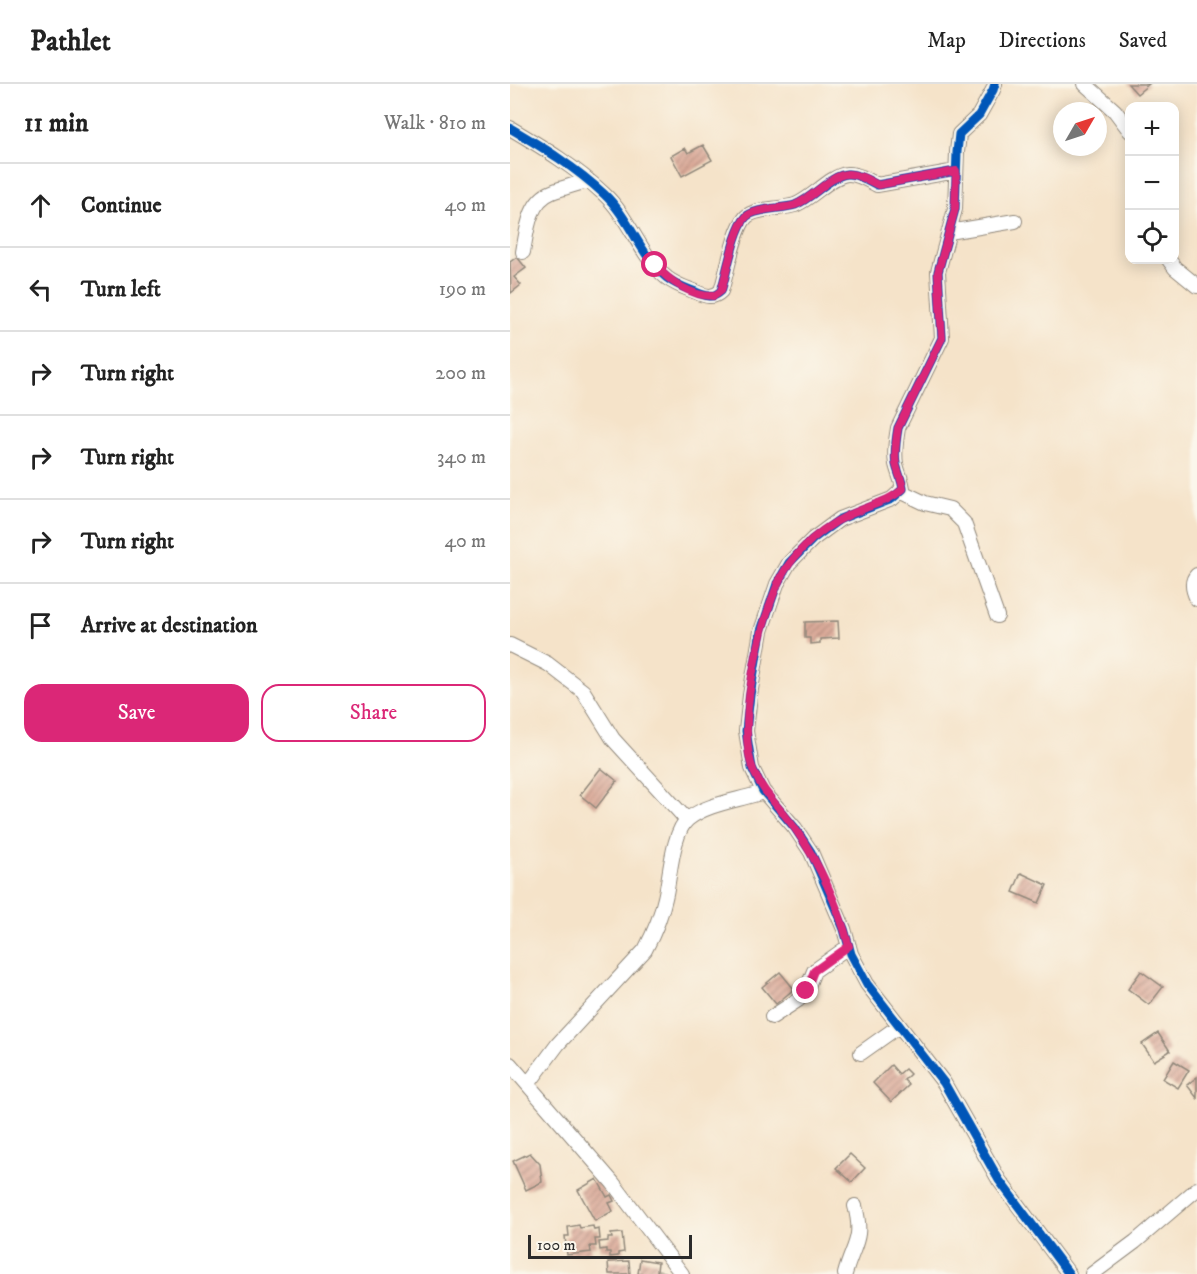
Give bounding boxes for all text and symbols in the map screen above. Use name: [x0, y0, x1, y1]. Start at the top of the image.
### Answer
text: Pathlet: [30, 24, 111, 59]
text: Map: [927, 28, 966, 54]
text: Directions: [999, 28, 1086, 54]
text: Saved: [1119, 28, 1167, 54]
north arrow: [1053, 102, 1107, 156]
map controls: [1125, 102, 1179, 264]
button: +: [1125, 102, 1179, 156]
text: 11 min: [24, 107, 89, 140]
text: Walk · 810 m: [384, 111, 486, 136]
button: −: [1125, 156, 1179, 210]
icon: ahead: [24, 189, 57, 222]
text: Continue: [81, 192, 162, 219]
text: 40 m: [444, 193, 486, 218]
button: locate: [1125, 210, 1179, 264]
route start: [641, 251, 667, 277]
icon: left: [24, 273, 57, 306]
text: Turn left: [81, 276, 161, 303]
text: 190 m: [439, 277, 486, 302]
icon: right: [24, 357, 57, 390]
text: Turn right: [81, 360, 174, 387]
text: 200 m: [435, 361, 486, 386]
icon: right: [24, 441, 57, 474]
text: Turn right: [81, 444, 174, 471]
text: 340 m: [437, 445, 486, 470]
icon: right: [24, 525, 57, 558]
text: Turn right: [81, 528, 174, 555]
text: 40 m: [444, 529, 486, 554]
icon: arrive: [24, 609, 57, 642]
text: Arrive at destination: [81, 612, 258, 639]
button: Save: [24, 684, 249, 742]
button: Share: [261, 684, 486, 742]
route end: [792, 977, 818, 1003]
scale bar: [528, 1232, 692, 1260]
text: 100 m: [537, 1235, 576, 1255]

